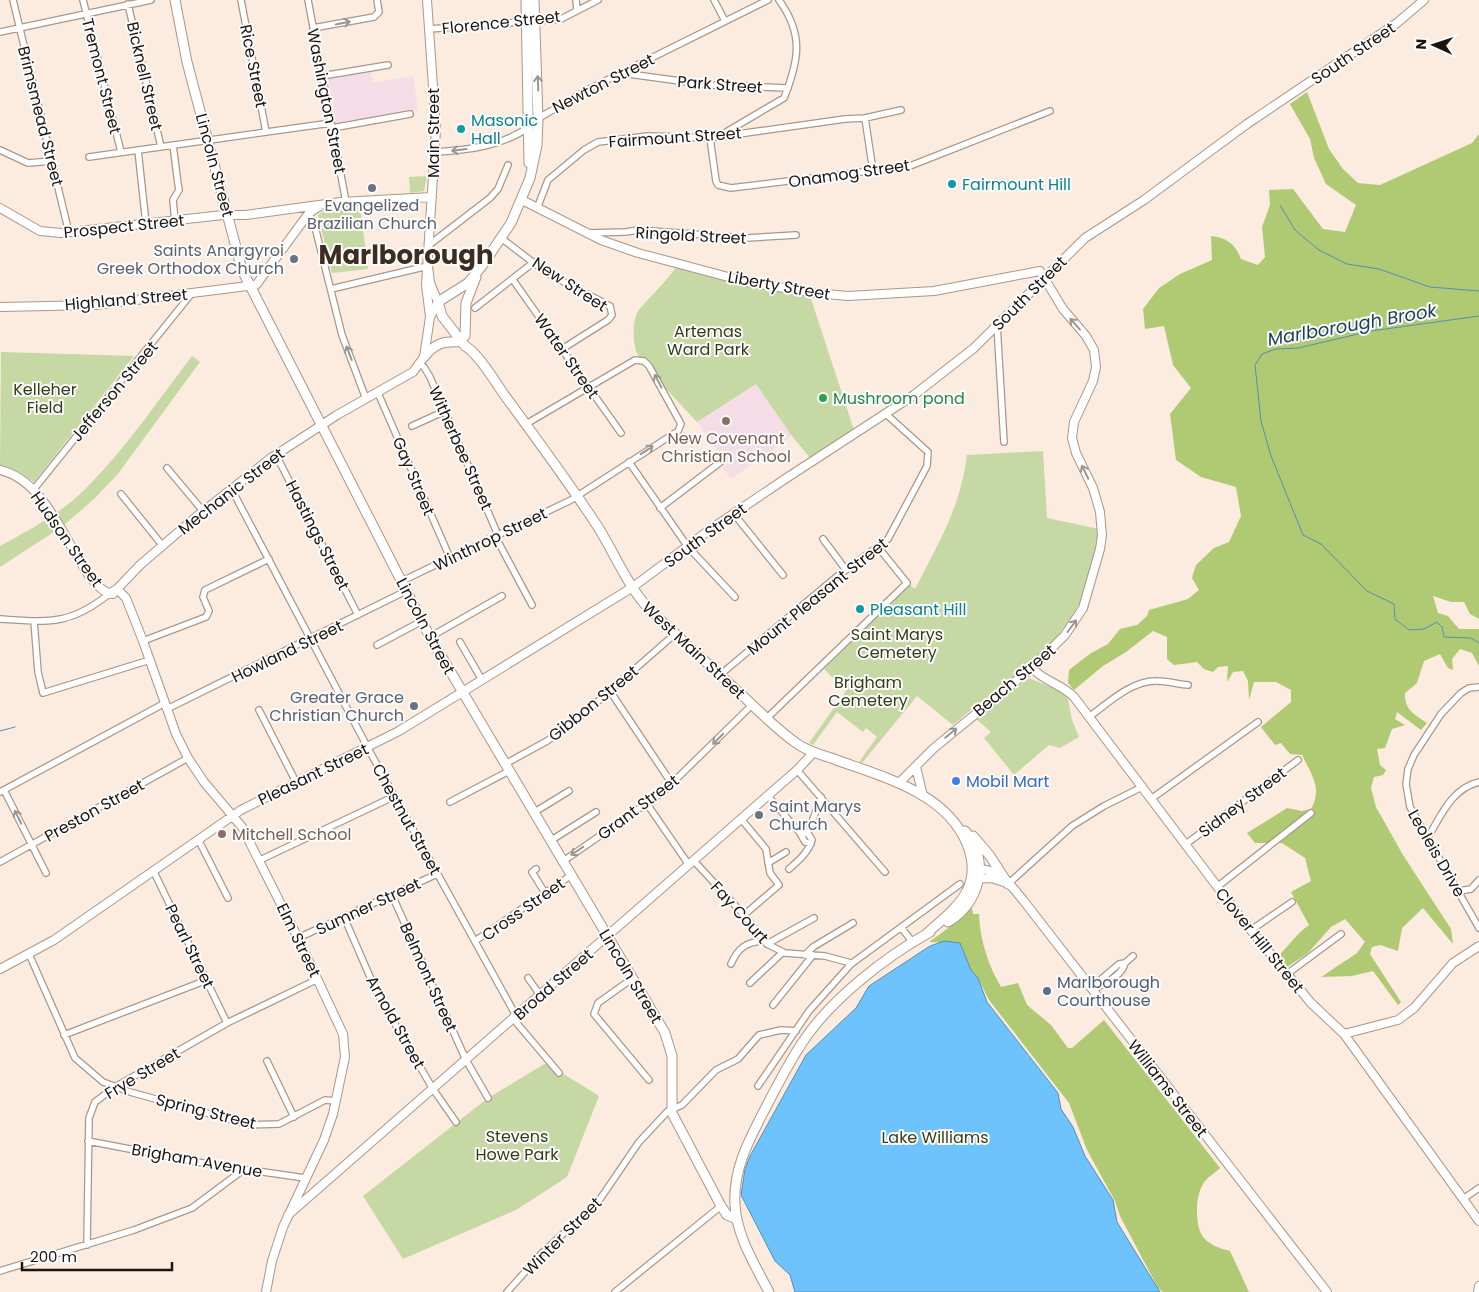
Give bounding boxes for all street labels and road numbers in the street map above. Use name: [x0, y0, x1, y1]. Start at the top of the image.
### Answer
street label: Florence Street: [441, 5, 562, 40]
street label: Tremont Street: [76, 16, 127, 137]
street label: South Street: [1307, 17, 1400, 90]
street label: Bicknell Street: [121, 20, 168, 133]
street label: Rice Street: [234, 22, 273, 110]
street label: Washington Street: [301, 27, 352, 176]
street label: Brimsmead Street: [12, 44, 69, 189]
street label: Newton Street: [548, 48, 658, 119]
street label: Park Street: [677, 70, 764, 99]
street label: Main Street: [422, 88, 445, 178]
street label: Lincoln Street: [190, 111, 239, 220]
street label: Fairmount Street: [608, 121, 742, 154]
street label: Onamog Street: [787, 154, 911, 193]
street label: Prospect Street: [63, 209, 186, 244]
street label: Ringold Street: [635, 221, 747, 250]
street label: South Street: [987, 251, 1072, 336]
street label: New Street: [528, 252, 612, 317]
street label: Liberty Street: [726, 265, 832, 306]
street label: Highland Street: [64, 283, 188, 316]
street label: Water Street: [529, 309, 605, 404]
street label: Jefferson Street: [65, 336, 163, 447]
street label: Witherbee Street: [423, 383, 498, 514]
street label: Gay Street: [387, 433, 440, 519]
street label: Mechanic Street: [173, 442, 290, 540]
street label: Hastings Street: [280, 476, 355, 594]
street label: Hudson Street: [25, 487, 108, 592]
street label: South Street: [659, 497, 751, 573]
street label: Winthrop Street: [429, 502, 551, 577]
street label: Mount Pleasant Street: [742, 532, 893, 660]
street label: Lincoln Street: [390, 574, 461, 679]
street label: West Main Street: [637, 596, 751, 705]
street label: Howland Street: [228, 614, 347, 688]
street label: Beach Street: [968, 639, 1061, 722]
street label: Gibbon Street: [543, 660, 643, 747]
street label: Pleasant Street: [254, 738, 372, 811]
street label: Chestnut Street: [366, 759, 447, 879]
street label: Sidney Street: [1194, 762, 1291, 843]
street label: Grant Street: [593, 769, 684, 846]
street label: Preston Street: [40, 773, 148, 847]
street label: Leoleis Drive: [1402, 805, 1471, 901]
street label: Sumner Street: [312, 872, 425, 941]
street label: Cross Street: [477, 872, 570, 946]
street label: Fay Court: [705, 876, 774, 949]
street label: Clover Hill Street: [1210, 883, 1309, 998]
street label: Elm Street: [271, 899, 326, 981]
street label: Pearl Street: [159, 900, 220, 992]
street label: Belmont Street: [394, 919, 463, 1036]
street label: Lincoln Street: [593, 925, 668, 1028]
street label: Broad Street: [509, 943, 598, 1025]
street label: Arnold Street: [361, 972, 431, 1073]
street label: Williams Street: [1122, 1035, 1213, 1142]
street label: Frye Street: [100, 1042, 184, 1105]
street label: Spring Street: [153, 1088, 258, 1135]
street label: Brigham Avenue: [130, 1138, 264, 1183]
street label: Winter Street: [518, 1192, 607, 1281]

